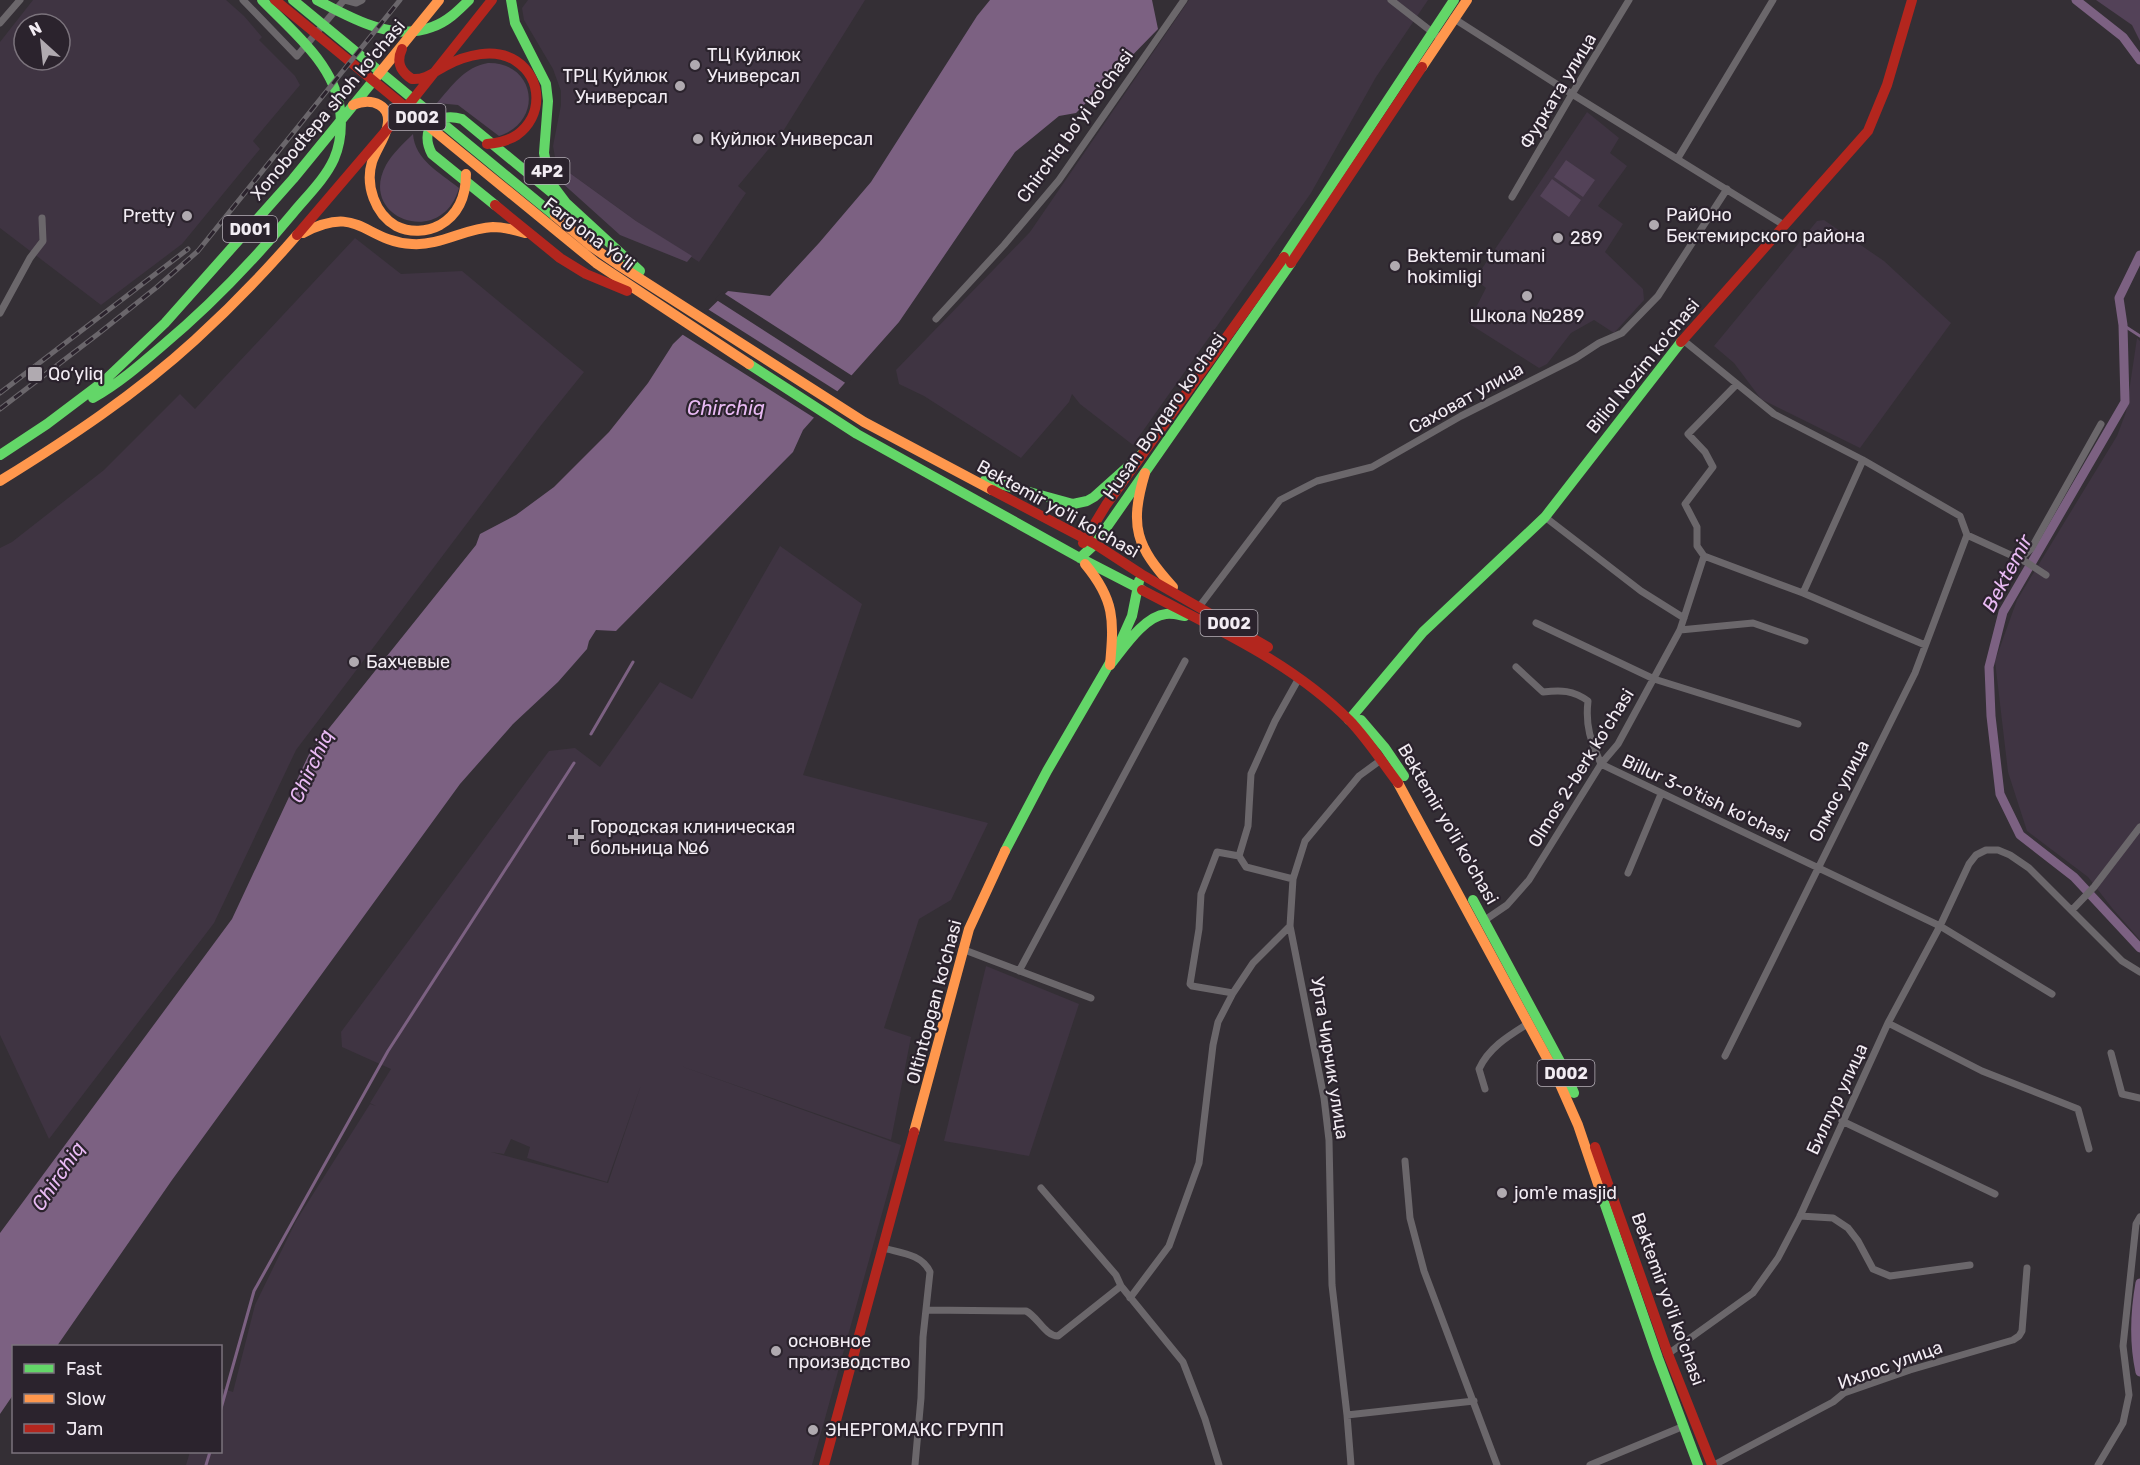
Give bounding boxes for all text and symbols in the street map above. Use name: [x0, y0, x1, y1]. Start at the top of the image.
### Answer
north arrow: [12, 12, 72, 72]
street label: Xonobodtepa shoh ko'chasi: [246, 15, 410, 205]
text: N: [26, 18, 45, 40]
street label: Фурката улица: [1515, 29, 1601, 153]
place label: ТЦ Куйлюк Универсал: [707, 44, 801, 87]
street label: Chirchiq bo'yi ko'chasi: [1012, 45, 1138, 207]
marker: ТЦ Куйлюк Универсал: [688, 58, 702, 72]
place label: ТРЦ Куйлюк Универсал: [563, 65, 668, 108]
marker: ТРЦ Куйлюк Универсал: [673, 79, 687, 93]
road number: D002: [388, 104, 446, 130]
place label: Куйлюк Универсал: [710, 128, 873, 150]
marker: Куйлюк Универсал: [691, 132, 705, 146]
road number: 4P2: [524, 158, 570, 184]
street label: Farg'ona Yo'li: [539, 193, 639, 275]
place label: РайОно Бектемирского района: [1666, 204, 1865, 247]
place label: Pretty: [123, 205, 175, 227]
marker: Pretty: [180, 209, 194, 223]
road number: D001: [223, 216, 277, 242]
marker: РайОно Бектемирского района: [1647, 218, 1661, 232]
place label: 289: [1570, 227, 1603, 249]
marker: 289: [1551, 231, 1565, 245]
place label: Bektemir tumani hokimligi: [1407, 245, 1545, 288]
marker: Bektemir tumani hokimligi: [1388, 259, 1402, 273]
marker: Школа №289: [1520, 289, 1534, 303]
street label: Biliol Nozim ko'chasi: [1582, 294, 1704, 438]
place label: Школа №289: [1470, 305, 1584, 327]
street label: Husan Boyqaro ko'chasi: [1098, 329, 1230, 503]
street label: Саховат улица: [1405, 357, 1527, 439]
place label: Qo‘yliq: [48, 363, 104, 385]
marker: Qo‘yliq: [26, 365, 44, 383]
water label: Chirchiq: [687, 396, 765, 420]
street label: Bektemir yo'li ko'chasi: [973, 455, 1143, 563]
water label: Bektemir: [1977, 529, 2038, 616]
road number: D002: [1200, 610, 1258, 636]
place label: Бахчевые: [366, 651, 450, 673]
marker: Бахчевые: [347, 655, 361, 669]
street label: Olmos 2-berk ko'chasi: [1523, 685, 1639, 851]
water label: Chirchiq: [284, 726, 338, 806]
street label: Олмос улица: [1804, 737, 1874, 845]
street label: Bektemir yo'li ko'chasi: [1393, 740, 1503, 908]
street label: Billur 3-o'tish ko'chasi: [1619, 749, 1793, 847]
place label: Городская клиническая больница №6: [590, 816, 795, 859]
marker: Городская клиническая больница №6: [567, 828, 585, 846]
street label: Oltintopgan ko'chasi: [901, 917, 967, 1087]
street label: Урта Чирчик улица: [1306, 975, 1354, 1141]
street label: Биллур улица: [1802, 1040, 1872, 1158]
road number: D002: [1538, 1060, 1594, 1086]
water label: Chirchiq: [26, 1137, 90, 1215]
place label: jom'e masjid: [1513, 1182, 1617, 1204]
marker: jom'e masjid: [1495, 1186, 1509, 1200]
street label: Bektemir yo'li ko'chasi: [1627, 1210, 1709, 1388]
place label: основное производство: [788, 1330, 911, 1373]
street label: Ихлос улица: [1835, 1336, 1945, 1394]
marker: основное производство: [769, 1344, 783, 1358]
legend: [12, 1345, 222, 1453]
text: Fast: [66, 1358, 102, 1380]
text: Slow: [66, 1388, 106, 1410]
text: Jam: [66, 1418, 103, 1440]
place label: ЭНЕРГОМАКС ГРУПП: [825, 1419, 1004, 1441]
marker: ЭНЕРГОМАКС ГРУПП: [806, 1423, 820, 1437]

